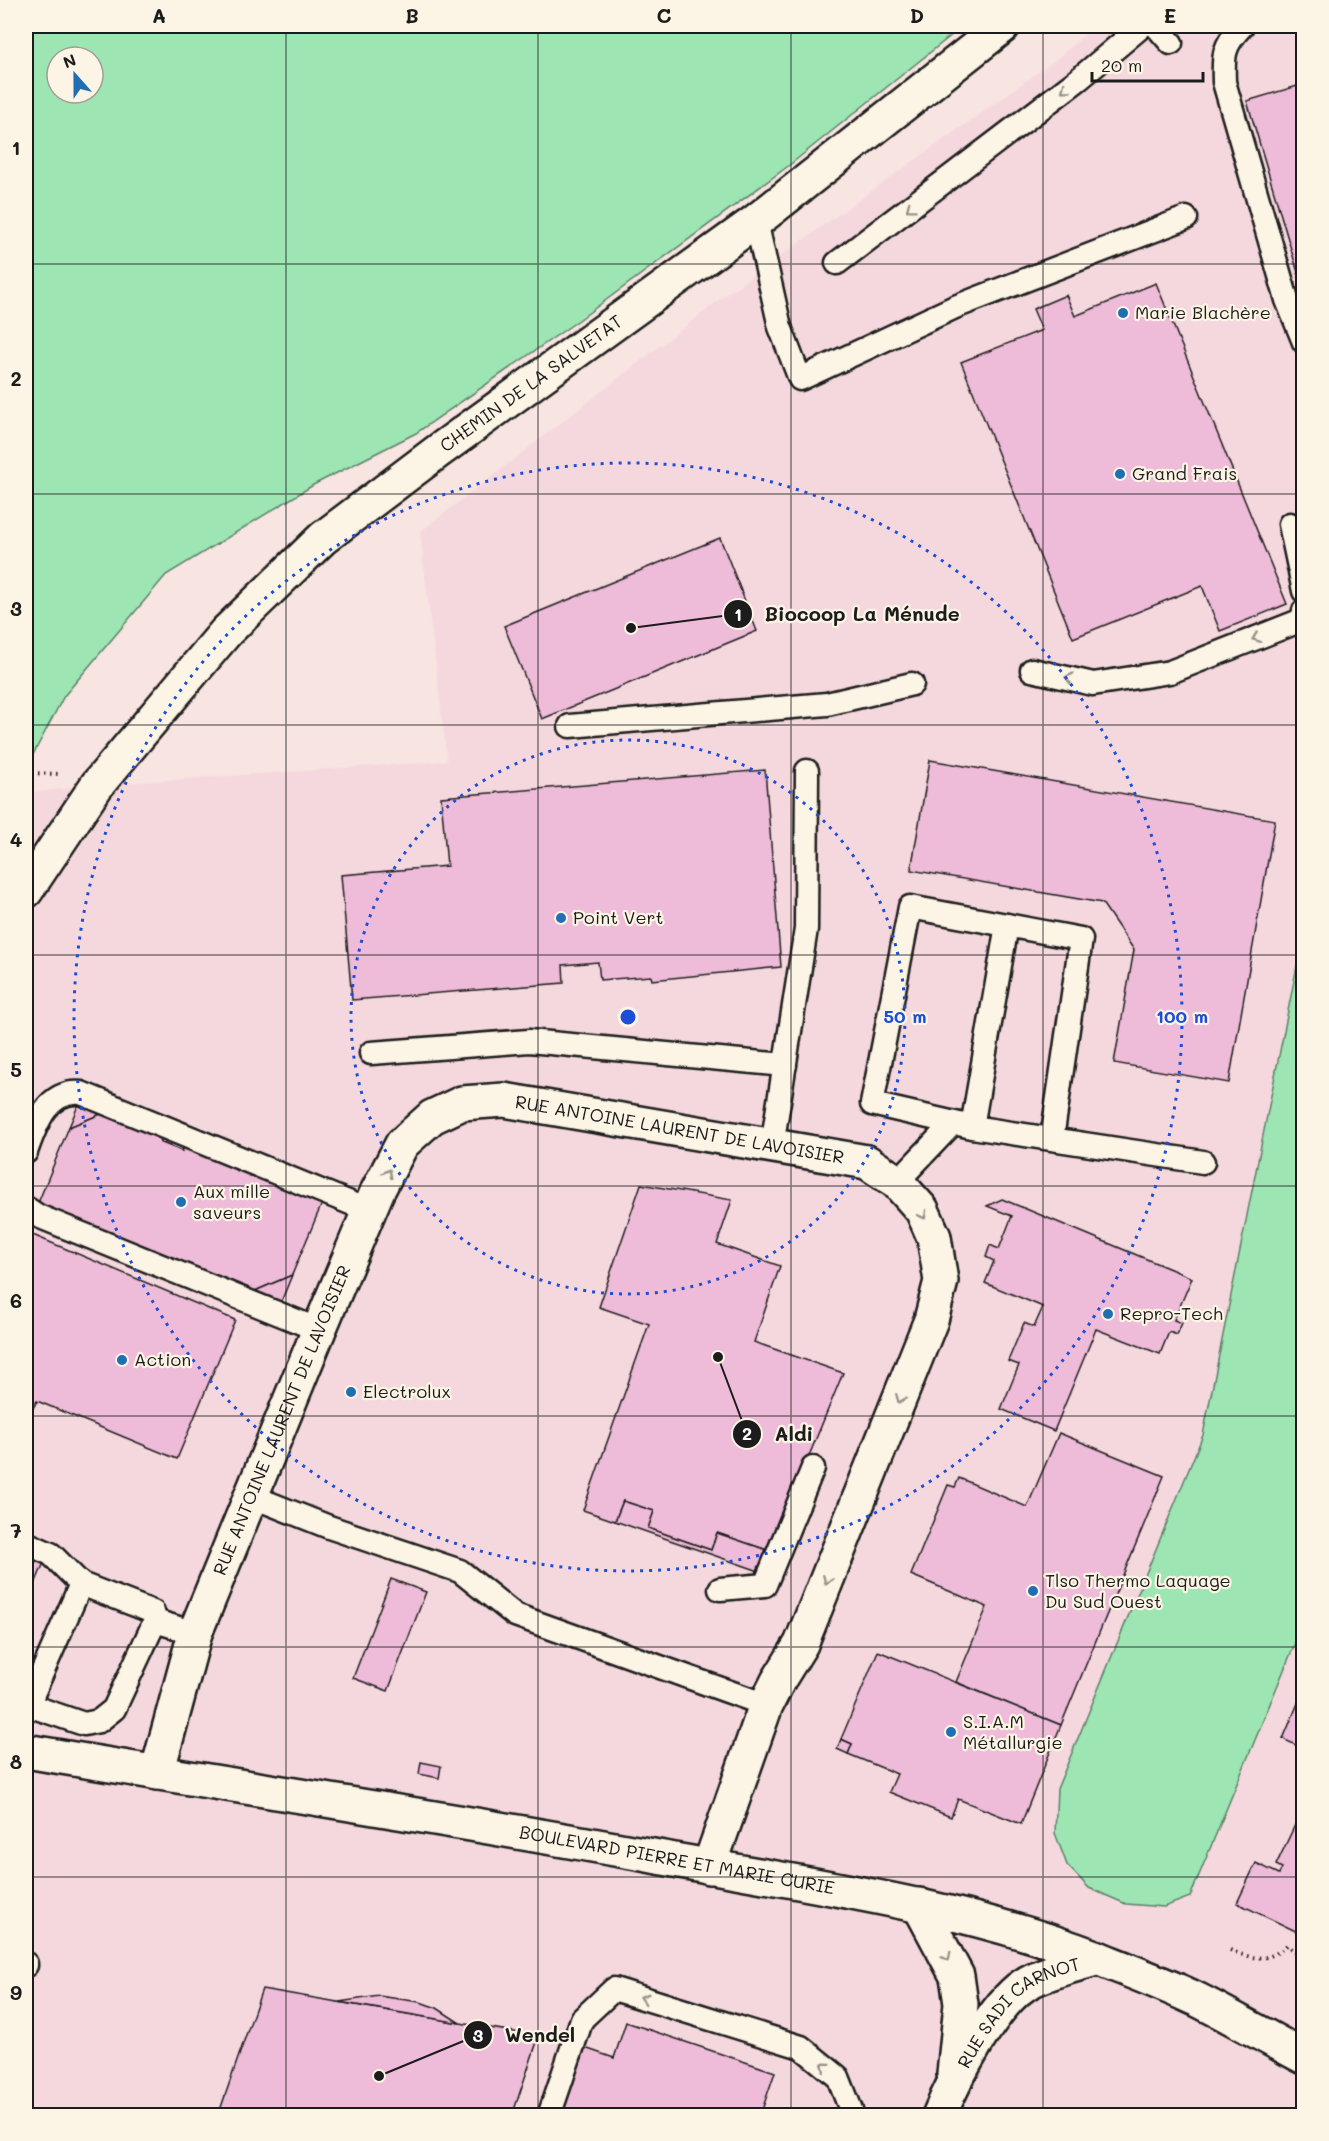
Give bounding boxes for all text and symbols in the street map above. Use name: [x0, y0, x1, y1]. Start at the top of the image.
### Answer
text: A: [152, 2, 166, 28]
text: B: [405, 2, 419, 28]
text: C: [657, 2, 672, 28]
text: D: [910, 2, 924, 28]
text: E: [1164, 2, 1176, 28]
north arrow: [45, 45, 105, 105]
scale bar: [1092, 45, 1203, 83]
text: N: [60, 49, 79, 73]
text: 20 m: [1101, 53, 1142, 77]
one-way arrow: [1061, 82, 1072, 93]
text: 1: [12, 134, 20, 160]
one-way arrow: [906, 201, 917, 212]
place label: Marie Blachère: [1135, 300, 1271, 324]
marker: Marie Blachère: [1116, 306, 1130, 320]
street label: CHEMIN DE LA SALVETAT: [435, 309, 627, 457]
text: 2: [10, 365, 22, 391]
place label: Grand Frais: [1132, 461, 1237, 485]
marker: Grand Frais: [1113, 467, 1127, 481]
text: 3: [10, 595, 22, 621]
callout: Biocoop La Ménude: [723, 595, 972, 633]
text: Biocoop La Ménude: [764, 600, 960, 626]
text: 1: [734, 602, 742, 626]
one-way arrow: [1251, 631, 1262, 643]
one-way arrow: [1064, 673, 1074, 686]
text: 4: [10, 826, 23, 852]
place label: Point Vert: [573, 905, 664, 929]
marker: Point Vert: [554, 911, 568, 925]
text: 50 m: [884, 1004, 926, 1028]
text: 100 m: [1156, 1004, 1208, 1028]
centre of rings: [618, 1007, 638, 1027]
text: 5: [10, 1056, 22, 1082]
street label: RUE ANTOINE LAURENT DE LAVOISIER: [514, 1089, 846, 1169]
one-way arrow: [381, 1168, 392, 1179]
place label: Aux mille saveurs: [193, 1179, 270, 1224]
marker: Aux mille saveurs: [174, 1195, 188, 1209]
one-way arrow: [916, 1209, 927, 1219]
street label: RUE ANTOINE LAURENT DE LAVOISIER: [207, 1261, 356, 1579]
text: 6: [10, 1287, 22, 1313]
place label: Repro-Tech: [1120, 1301, 1223, 1325]
marker: Repro-Tech: [1101, 1307, 1115, 1321]
place label: Action: [134, 1347, 191, 1371]
marker: Action: [115, 1353, 129, 1367]
place label: Electrolux: [363, 1379, 451, 1403]
marker: Electrolux: [344, 1385, 358, 1399]
one-way arrow: [895, 1393, 907, 1404]
callout: Aldi: [732, 1415, 825, 1453]
text: Aldi: [775, 1420, 813, 1446]
text: 2: [742, 1421, 752, 1445]
text: 7: [10, 1517, 22, 1543]
place label: Tlso Thermo Laquage Du Sud Ouest: [1045, 1568, 1231, 1613]
one-way arrow: [822, 1574, 834, 1585]
marker: Tlso Thermo Laquage Du Sud Ouest: [1026, 1584, 1040, 1598]
place label: S.I.A.M Métallurgie: [963, 1709, 1063, 1754]
marker: S.I.A.M Métallurgie: [944, 1725, 958, 1739]
text: 8: [10, 1748, 22, 1774]
street label: BOULEVARD PIERRE ET MARIE CURIE: [518, 1819, 837, 1899]
one-way arrow: [940, 1950, 951, 1961]
street label: RUE SADI CARNOT: [951, 1951, 1083, 2072]
text: 9: [10, 1979, 22, 2005]
one-way arrow: [639, 1993, 650, 2005]
callout: Wendel: [463, 2016, 587, 2054]
text: Wendel: [505, 2021, 575, 2047]
text: 3: [473, 2023, 484, 2047]
one-way arrow: [820, 2062, 831, 2073]

